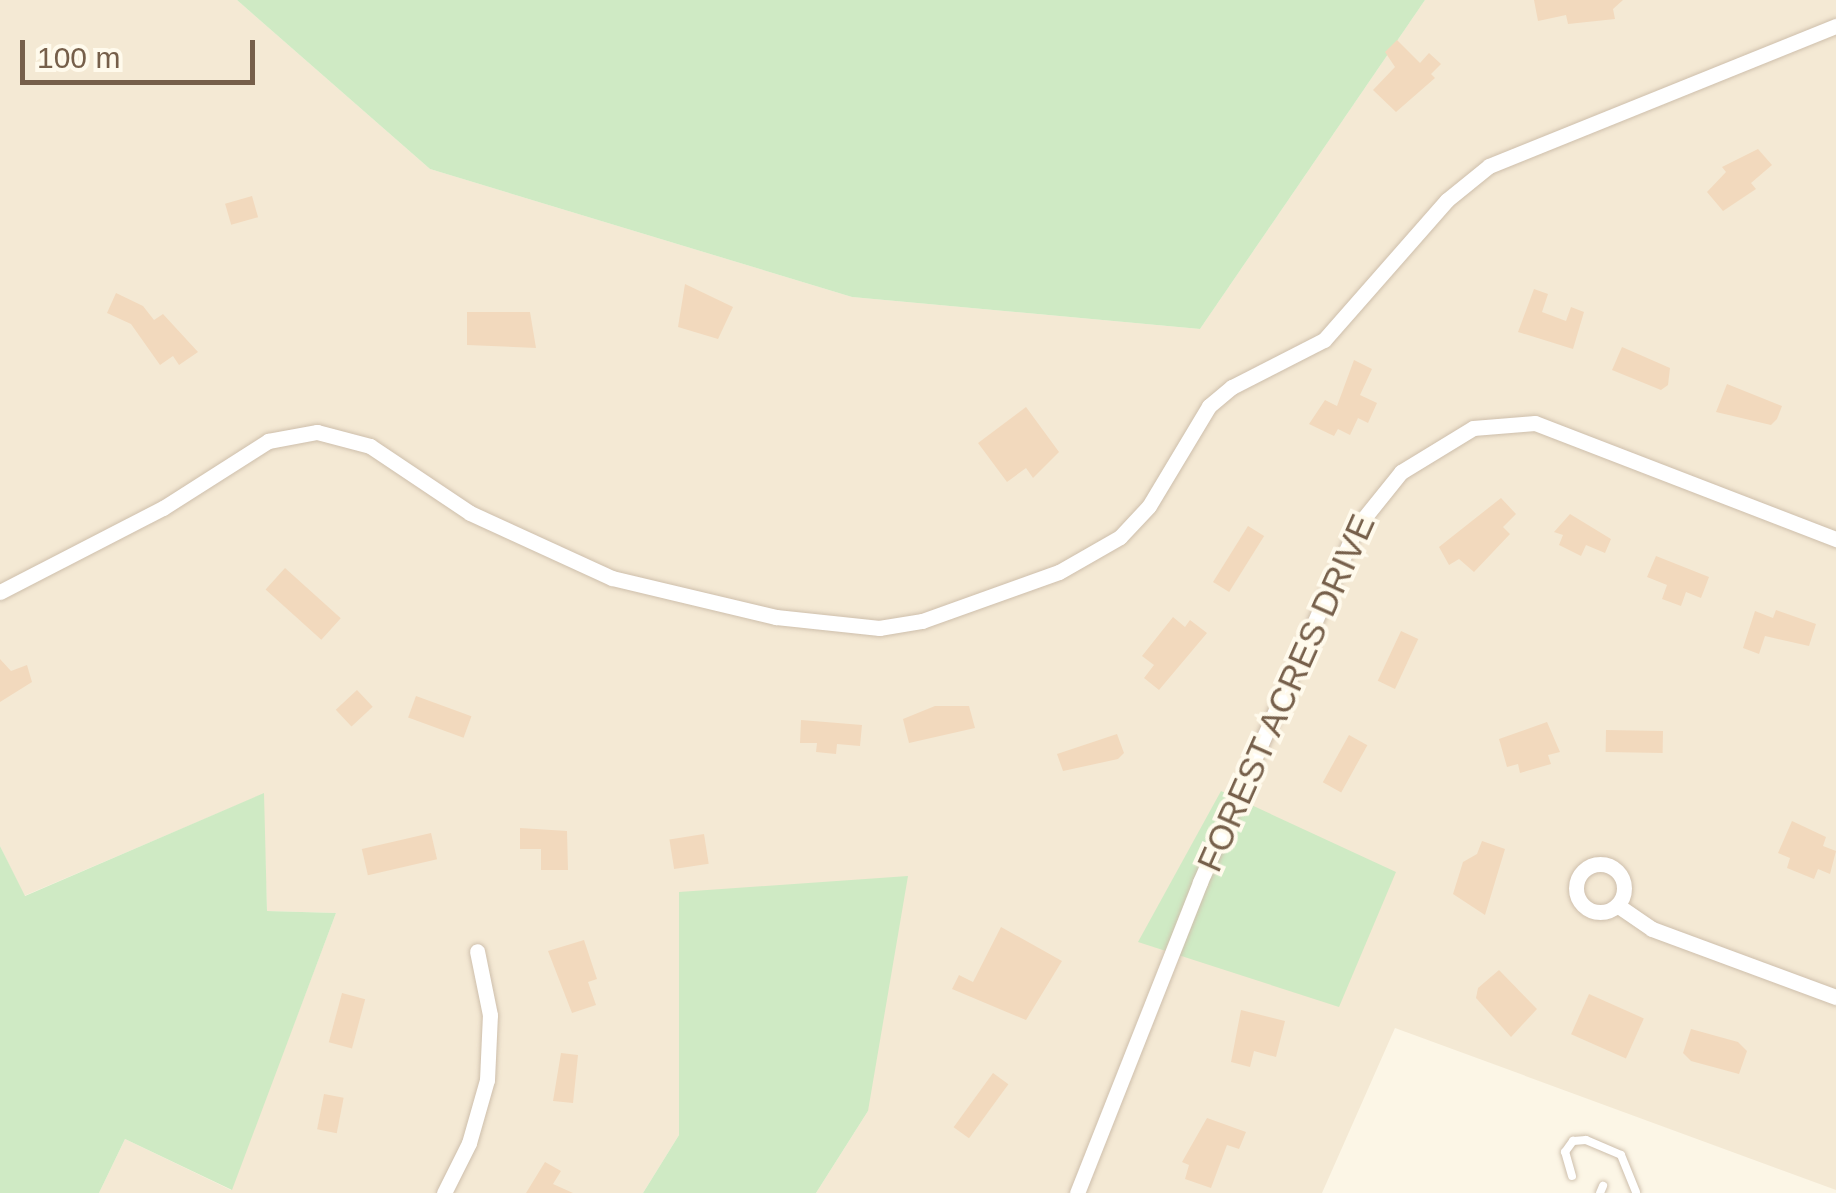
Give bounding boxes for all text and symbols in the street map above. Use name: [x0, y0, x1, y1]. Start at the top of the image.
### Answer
scale bar: [25, 20, 260, 82]
text: 100 m: [37, 41, 120, 74]
street label: FOREST ACRES DRIVE: [1188, 507, 1384, 879]

